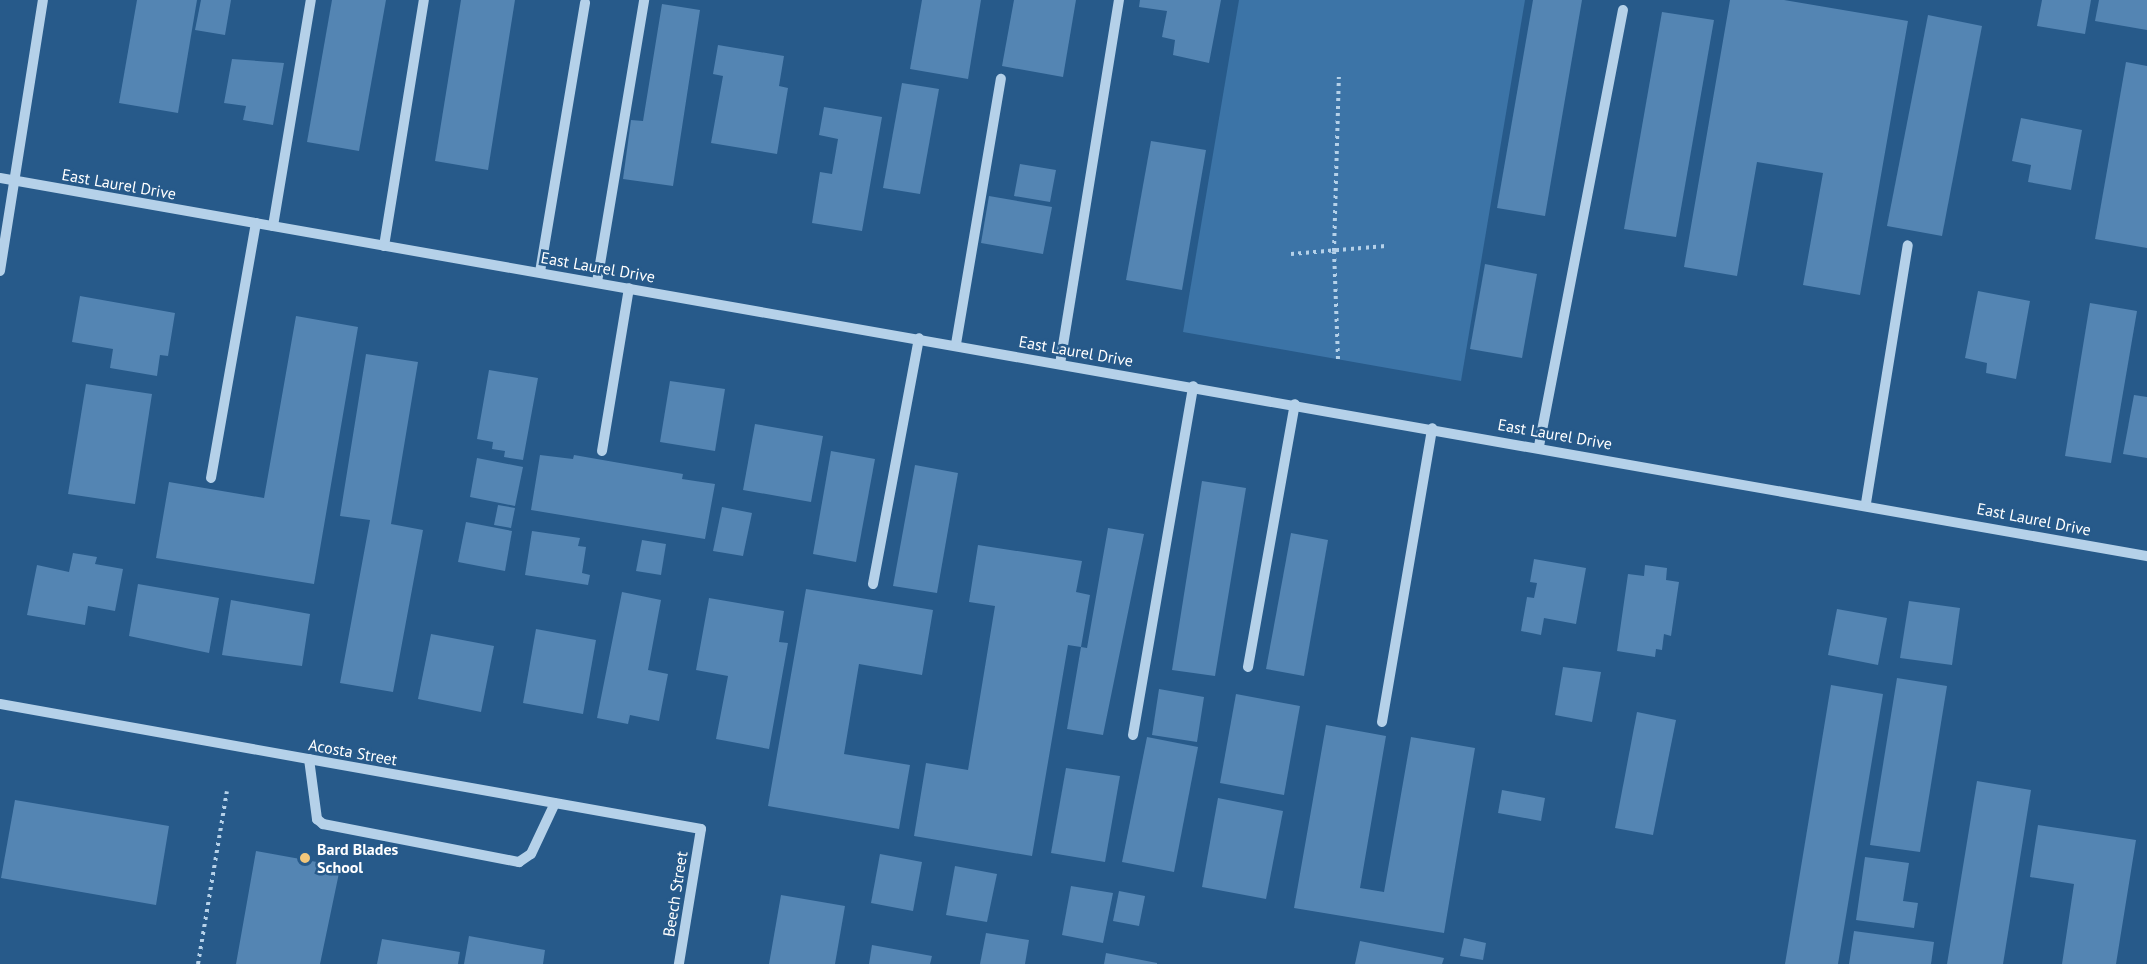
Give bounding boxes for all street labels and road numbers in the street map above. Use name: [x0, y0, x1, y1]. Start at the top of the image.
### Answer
street label: East Laurel Drive: [60, 164, 178, 204]
street label: East Laurel Drive: [539, 247, 657, 287]
street label: East Laurel Drive: [1017, 331, 1135, 371]
street label: East Laurel Drive: [1496, 414, 1614, 454]
street label: East Laurel Drive: [1975, 499, 2093, 539]
street label: Acosta Street: [307, 735, 399, 769]
street label: Beech Street: [659, 850, 691, 938]

